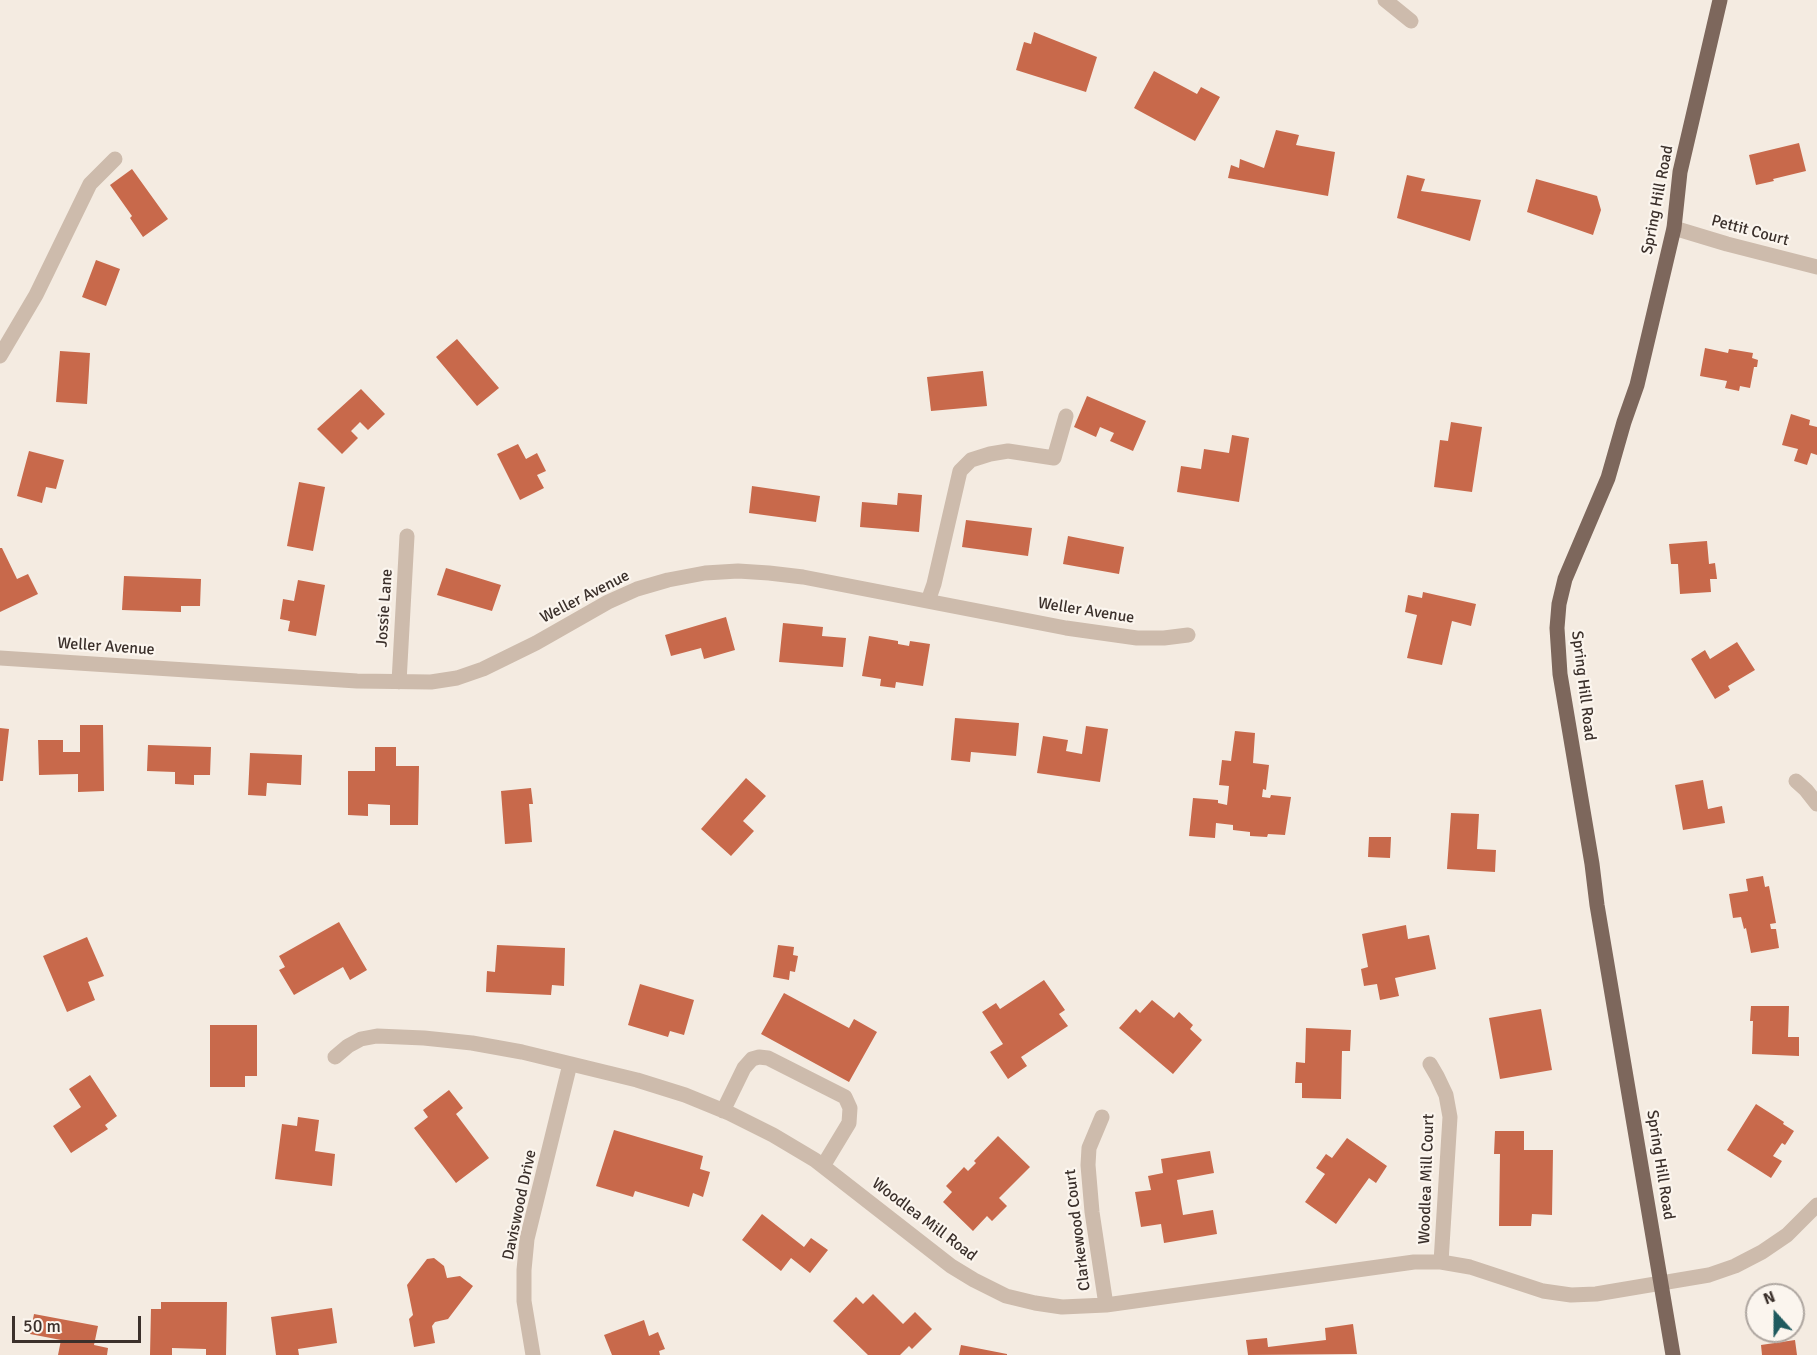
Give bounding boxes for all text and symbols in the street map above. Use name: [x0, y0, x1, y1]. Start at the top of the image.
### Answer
street label: Spring Hill Road: [1638, 144, 1678, 256]
street label: Pettit Court: [1709, 211, 1791, 251]
street label: Weller Avenue: [537, 566, 633, 628]
street label: Jossie Lane: [373, 568, 397, 648]
street label: Weller Avenue: [1036, 594, 1136, 628]
street label: Spring Hill Road: [1567, 630, 1599, 742]
street label: Weller Avenue: [57, 634, 155, 660]
street label: Spring Hill Road: [1642, 1109, 1678, 1221]
street label: Woodlea Mill Court: [1415, 1113, 1439, 1245]
street label: Daviswood Drive: [499, 1148, 541, 1262]
street label: Clarkewood Court: [1061, 1168, 1095, 1292]
street label: Woodlea Mill Road: [868, 1174, 980, 1266]
north arrow: [1745, 1283, 1805, 1343]
text: N: [1760, 1287, 1778, 1309]
scale bar: [15, 1304, 144, 1342]
text: 50 m: [23, 1315, 61, 1337]

